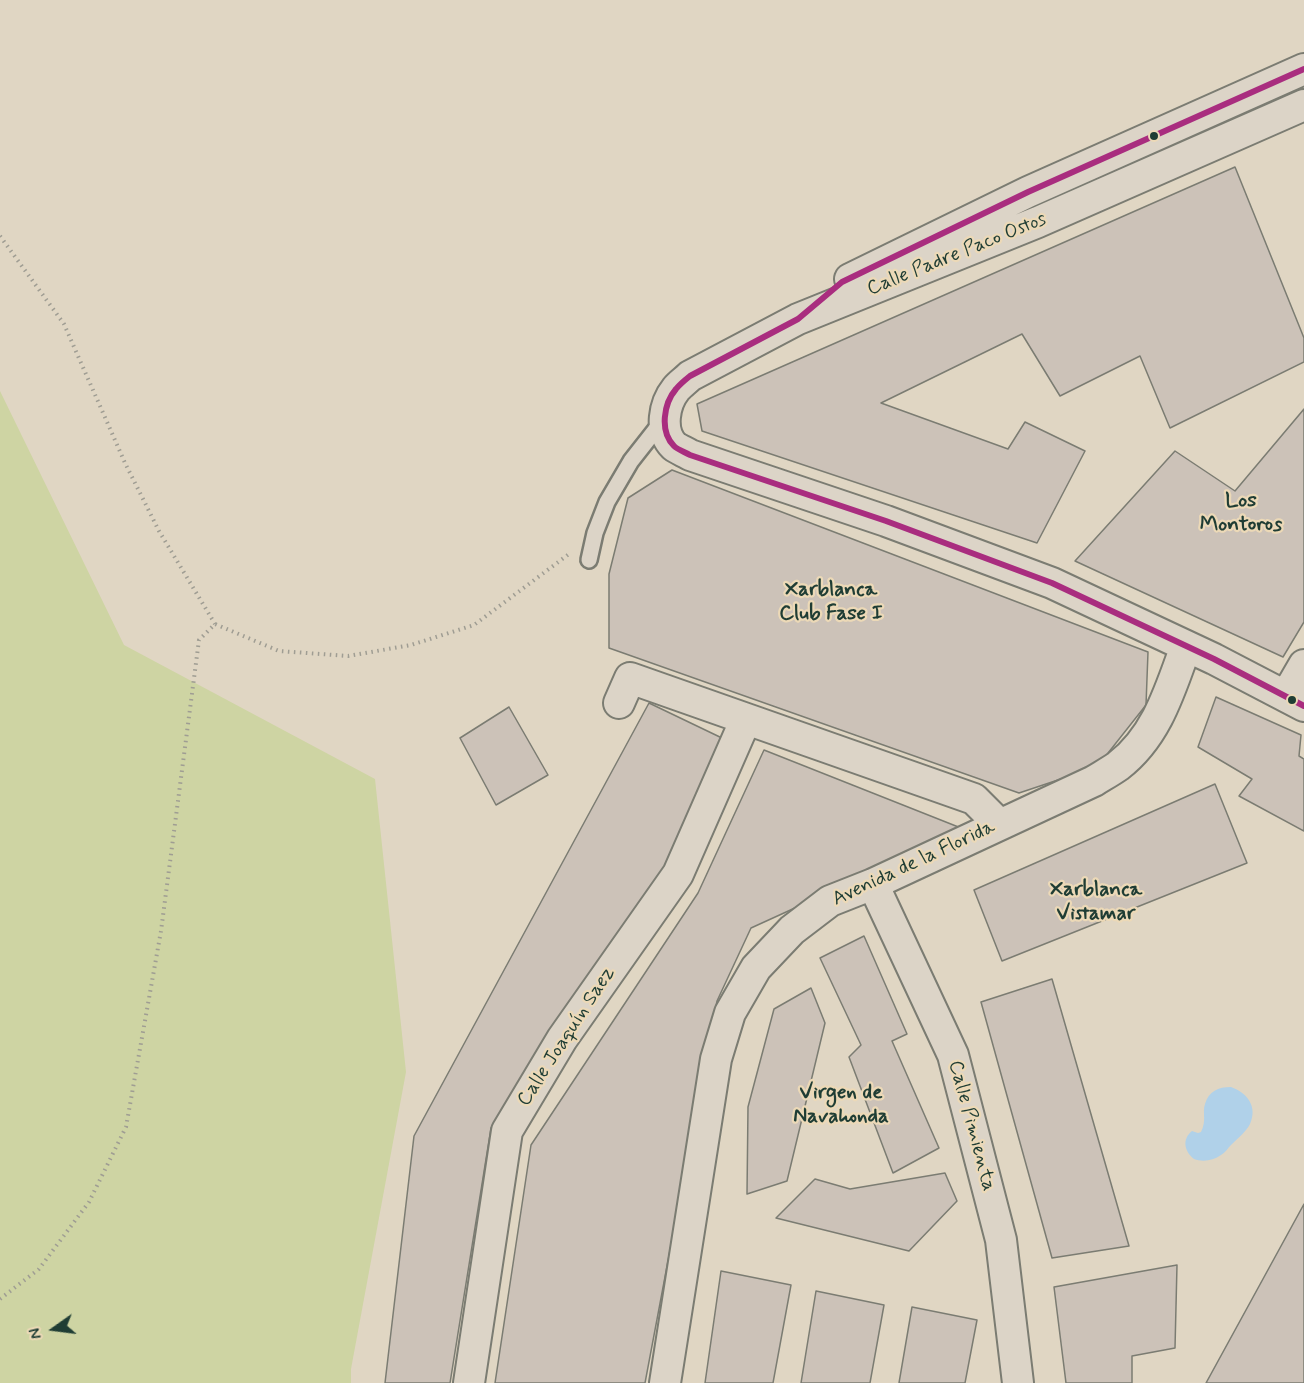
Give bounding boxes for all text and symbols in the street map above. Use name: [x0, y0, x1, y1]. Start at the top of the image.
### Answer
unlabelled marker: [1148, 130, 1160, 142]
street label: Calle Padre Paco Ostos: [864, 208, 1050, 302]
district label: Los Montoros: [1200, 489, 1282, 539]
district label: Xarblanca Club Fase I: [779, 578, 883, 628]
unlabelled marker: [1286, 694, 1298, 706]
street label: Avenida de la Florida: [829, 816, 999, 912]
district label: Xarblanca Vistamar: [1050, 878, 1142, 928]
street label: Calle Joaquín Saez: [513, 963, 621, 1111]
street label: Calle Pimienta: [942, 1058, 1000, 1194]
district label: Virgen de Navahonda: [793, 1081, 889, 1131]
north arrow: [24, 1299, 84, 1359]
text: N: [25, 1326, 48, 1341]

